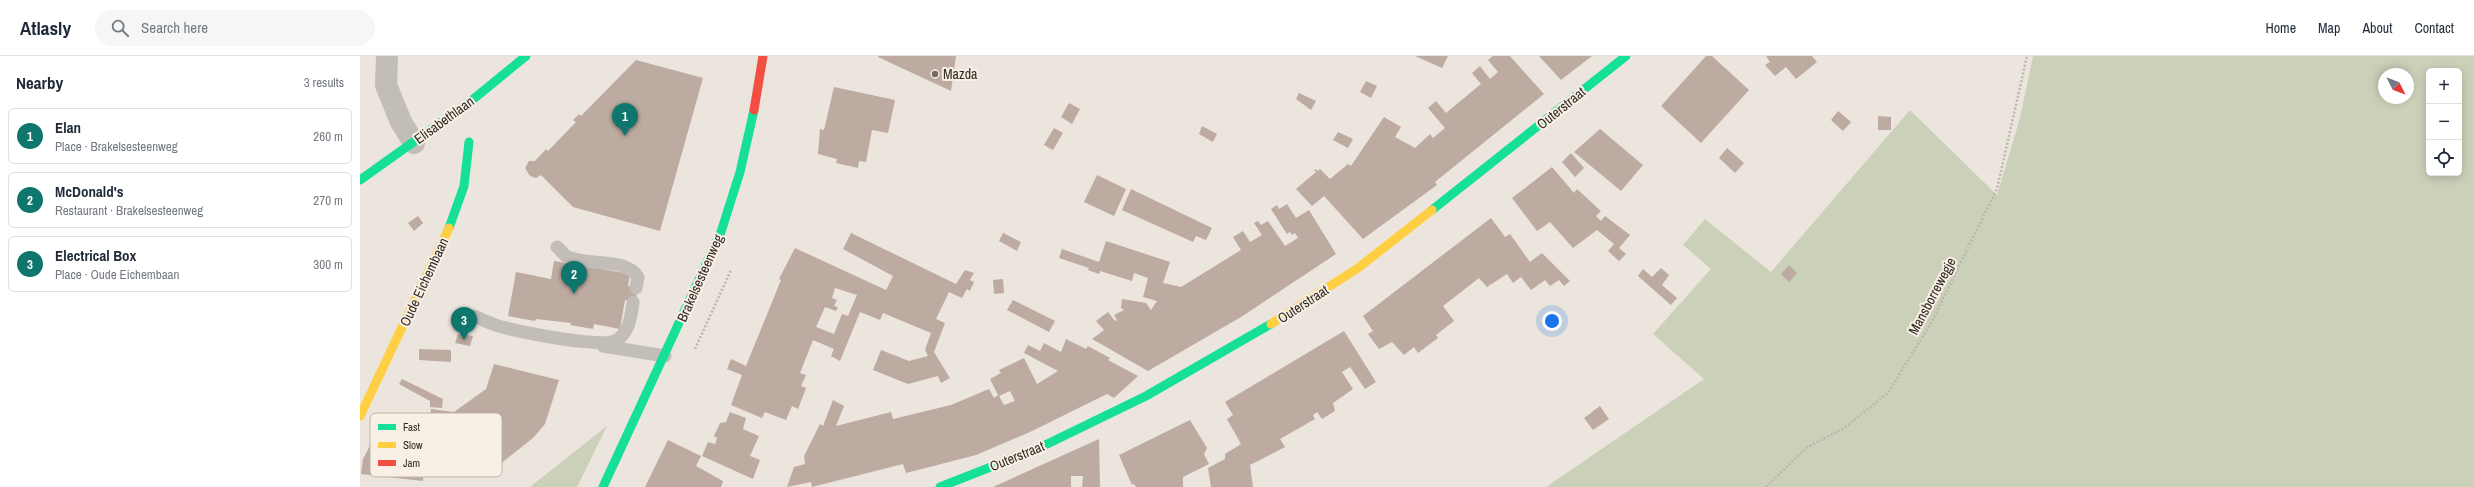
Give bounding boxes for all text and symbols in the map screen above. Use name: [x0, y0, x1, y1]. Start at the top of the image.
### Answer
search box: [95, 10, 375, 46]
text: Atlasly: [20, 15, 71, 41]
icon: search: [109, 17, 131, 39]
text: Search here: [141, 17, 208, 38]
text: Home: [2265, 19, 2296, 37]
text: Map: [2318, 19, 2340, 37]
text: About: [2362, 19, 2392, 37]
text: Contact: [2414, 19, 2454, 37]
place label: Mazda: [943, 65, 978, 83]
north arrow: [2378, 68, 2414, 104]
map controls: [2426, 68, 2462, 176]
button: +: [2426, 68, 2462, 104]
marker: Mazda: [930, 69, 940, 79]
text: Nearby: [16, 71, 63, 94]
text: 3 results: [304, 74, 344, 91]
street label: Outerstraat: [1533, 83, 1589, 133]
street label: Elisabethlaan: [411, 92, 477, 148]
pin: 1: [612, 103, 638, 136]
button: −: [2426, 104, 2462, 140]
text: Elan: [55, 117, 81, 138]
text: 1: [27, 128, 33, 145]
text: 260 m: [313, 128, 343, 145]
text: Place · Brakelsesteenweg: [55, 138, 178, 155]
button: locate: [2426, 140, 2462, 176]
text: McDonald's: [55, 181, 124, 202]
text: 2: [27, 192, 33, 209]
text: 270 m: [313, 192, 343, 209]
text: Restaurant · Brakelsesteenweg: [55, 202, 203, 219]
street label: Brakelsesteenweg: [673, 231, 728, 325]
street label: Oude Eichembaan: [396, 235, 452, 329]
text: Electrical Box: [55, 245, 136, 266]
street label: Mansborrewegje: [1904, 254, 1960, 338]
text: 3: [27, 256, 33, 273]
text: 300 m: [313, 256, 343, 273]
pin: 2: [561, 261, 587, 294]
text: Place · Oude Eichembaan: [55, 266, 179, 283]
street label: Outerstraat: [1274, 281, 1332, 327]
pin: 3: [451, 307, 477, 340]
your location: [1542, 311, 1562, 331]
legend: [370, 413, 502, 477]
text: Fast: [403, 420, 421, 434]
street label: Outerstraat: [987, 437, 1047, 475]
text: Slow: [403, 438, 423, 452]
text: Jam: [403, 456, 420, 470]

